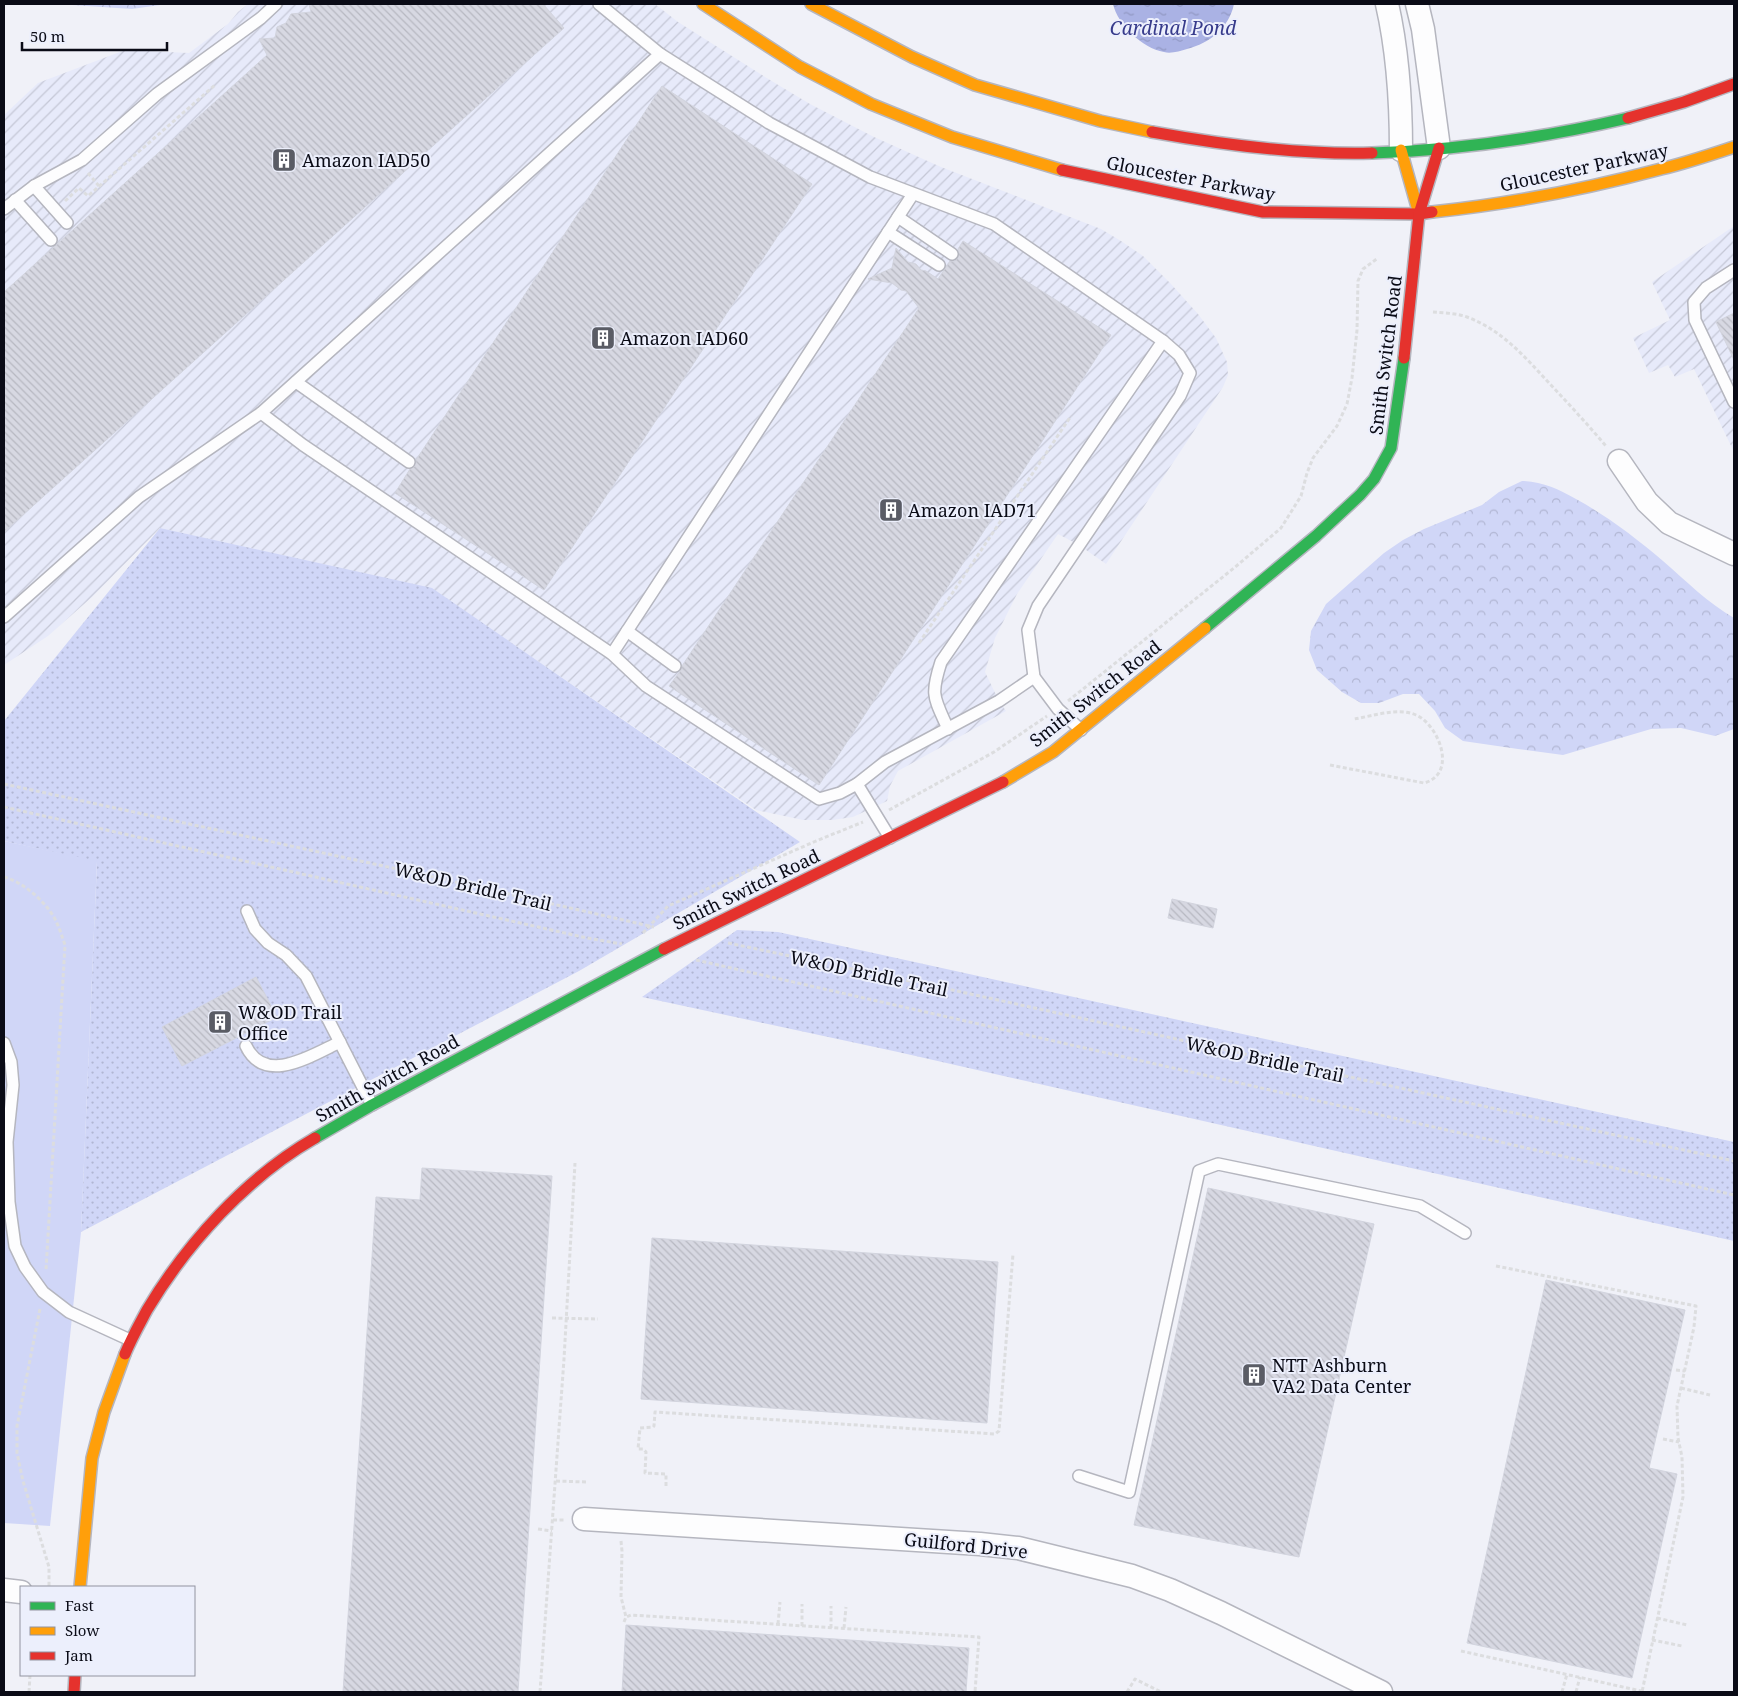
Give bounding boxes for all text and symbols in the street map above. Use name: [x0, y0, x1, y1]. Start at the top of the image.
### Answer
water label: Cardinal Pond: [1110, 15, 1237, 41]
scale bar: [22, 20, 168, 52]
text: 50 m: [30, 26, 65, 46]
street label: Gloucester Parkway: [1498, 137, 1671, 197]
building icon: Amazon IAD50: [271, 147, 297, 173]
place label: Amazon IAD50: [302, 148, 430, 172]
street label: Gloucester Parkway: [1105, 150, 1278, 206]
street label: Smith Switch Road: [1363, 274, 1407, 436]
building icon: Amazon IAD60: [590, 325, 616, 351]
place label: Amazon IAD60: [620, 326, 748, 350]
building icon: Amazon IAD71: [878, 497, 904, 523]
place label: Amazon IAD71: [908, 498, 1036, 522]
street label: Smith Switch Road: [1024, 634, 1166, 752]
street label: Smith Switch Road: [669, 843, 823, 935]
street label: W&OD Bridle Trail: [392, 856, 554, 916]
street label: W&OD Bridle Trail: [788, 945, 951, 1002]
place label: W&OD Trail Office: [238, 1000, 342, 1045]
building icon: W&OD Trail Office: [207, 1009, 233, 1035]
street label: Smith Switch Road: [311, 1029, 463, 1127]
street label: W&OD Bridle Trail: [1184, 1031, 1347, 1088]
place label: NTT Ashburn VA2 Data Center: [1272, 1353, 1412, 1398]
building icon: NTT Ashburn VA2 Data Center: [1241, 1362, 1267, 1388]
street label: Guilford Drive: [903, 1527, 1029, 1563]
legend: [20, 1586, 195, 1676]
text: Fast: [65, 1595, 94, 1615]
text: Slow: [65, 1620, 99, 1640]
text: Jam: [64, 1645, 93, 1665]

